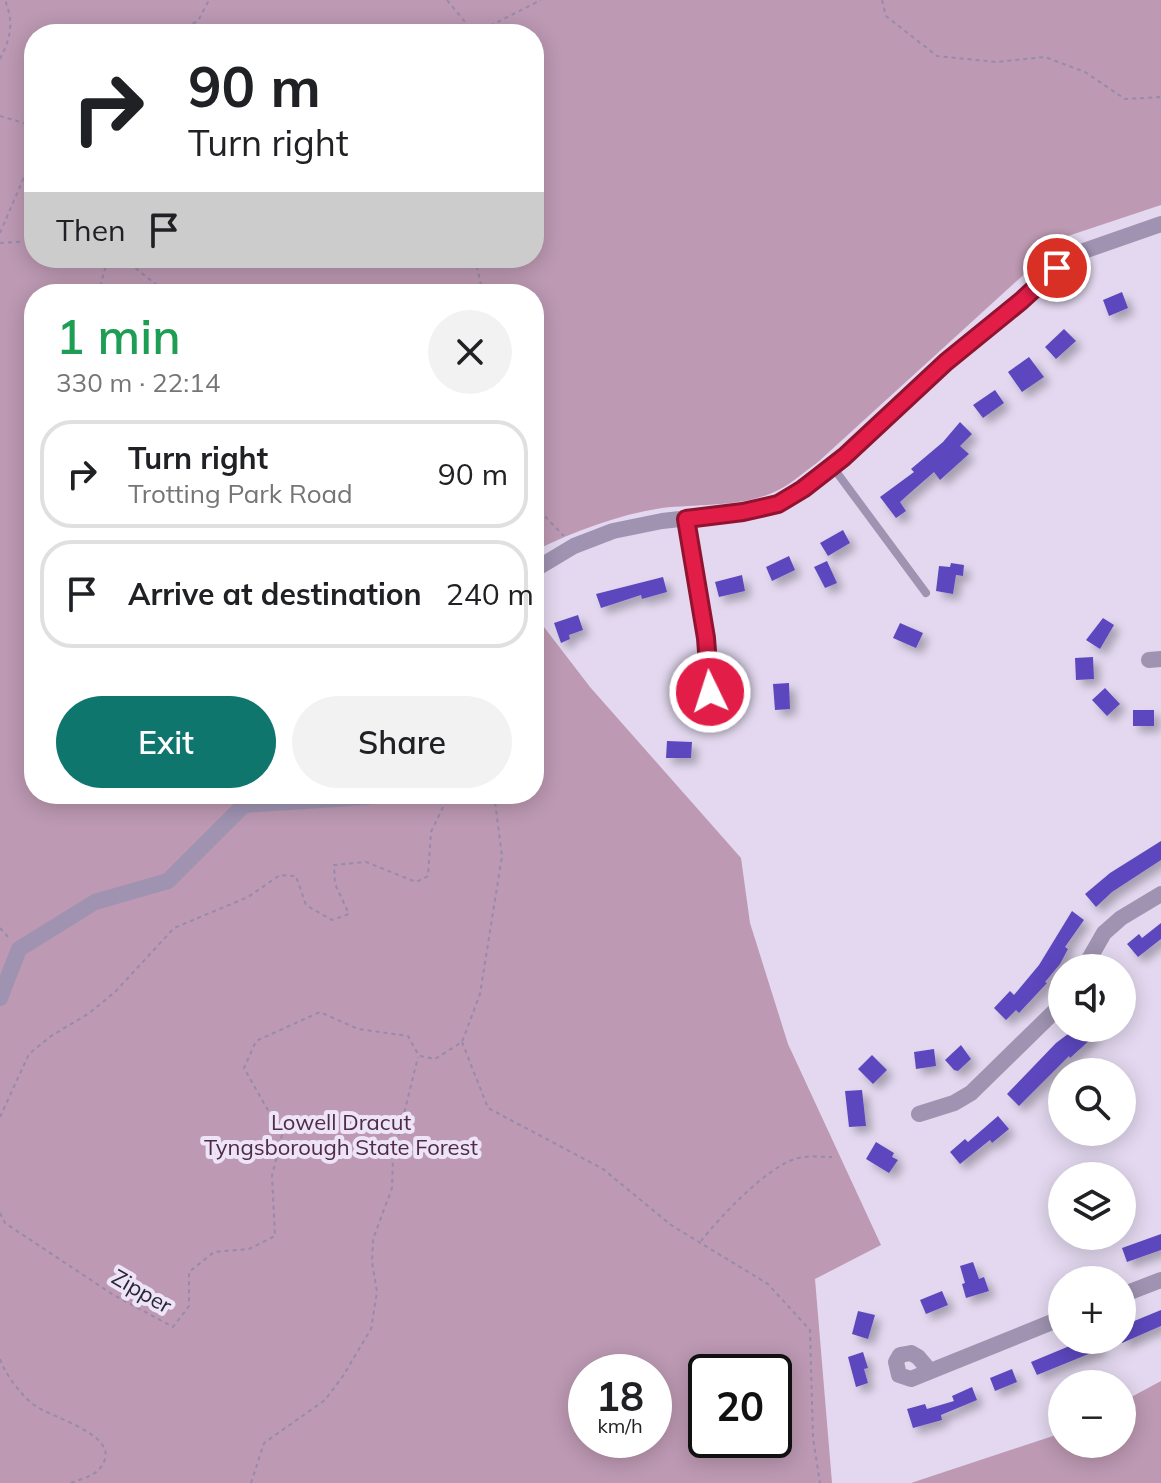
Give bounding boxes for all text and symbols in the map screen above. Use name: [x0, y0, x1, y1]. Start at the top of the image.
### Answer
text: 90 m: [188, 51, 321, 121]
icon: right: [56, 56, 160, 160]
text: Turn right: [188, 120, 349, 165]
icon: arrive: [142, 208, 186, 252]
text: Then: [56, 211, 126, 249]
pin: [1023, 234, 1091, 302]
icon: arrive: [1035, 246, 1079, 290]
text: 1 min: [56, 306, 181, 366]
button: close: [428, 310, 512, 394]
text: 330 m · 22:14: [56, 366, 220, 399]
text: Turn right: [128, 439, 268, 477]
icon: right: [60, 452, 104, 496]
text: 90 m: [438, 455, 508, 493]
text: Trotting Park Road: [128, 477, 353, 510]
icon: arrive: [60, 572, 104, 616]
text: Arrive at destination: [128, 575, 422, 613]
text: 240 m: [446, 575, 534, 613]
position arrow: [668, 650, 752, 734]
button: Exit: [56, 696, 276, 788]
button: Share: [292, 696, 512, 788]
map controls: [1048, 954, 1136, 1458]
button: sound: [1048, 954, 1136, 1042]
button: search: [1048, 1058, 1136, 1146]
park label: Lowell Dracut Tyngsborough State Forest: [204, 1108, 478, 1161]
button: layers: [1048, 1162, 1136, 1250]
street label: Zipper: [107, 1263, 177, 1319]
button: +: [1048, 1266, 1136, 1354]
speed limit sign: 20: [688, 1354, 792, 1458]
button: −: [1048, 1370, 1136, 1458]
text: 18: [596, 1371, 644, 1421]
text: km/h: [597, 1413, 643, 1438]

